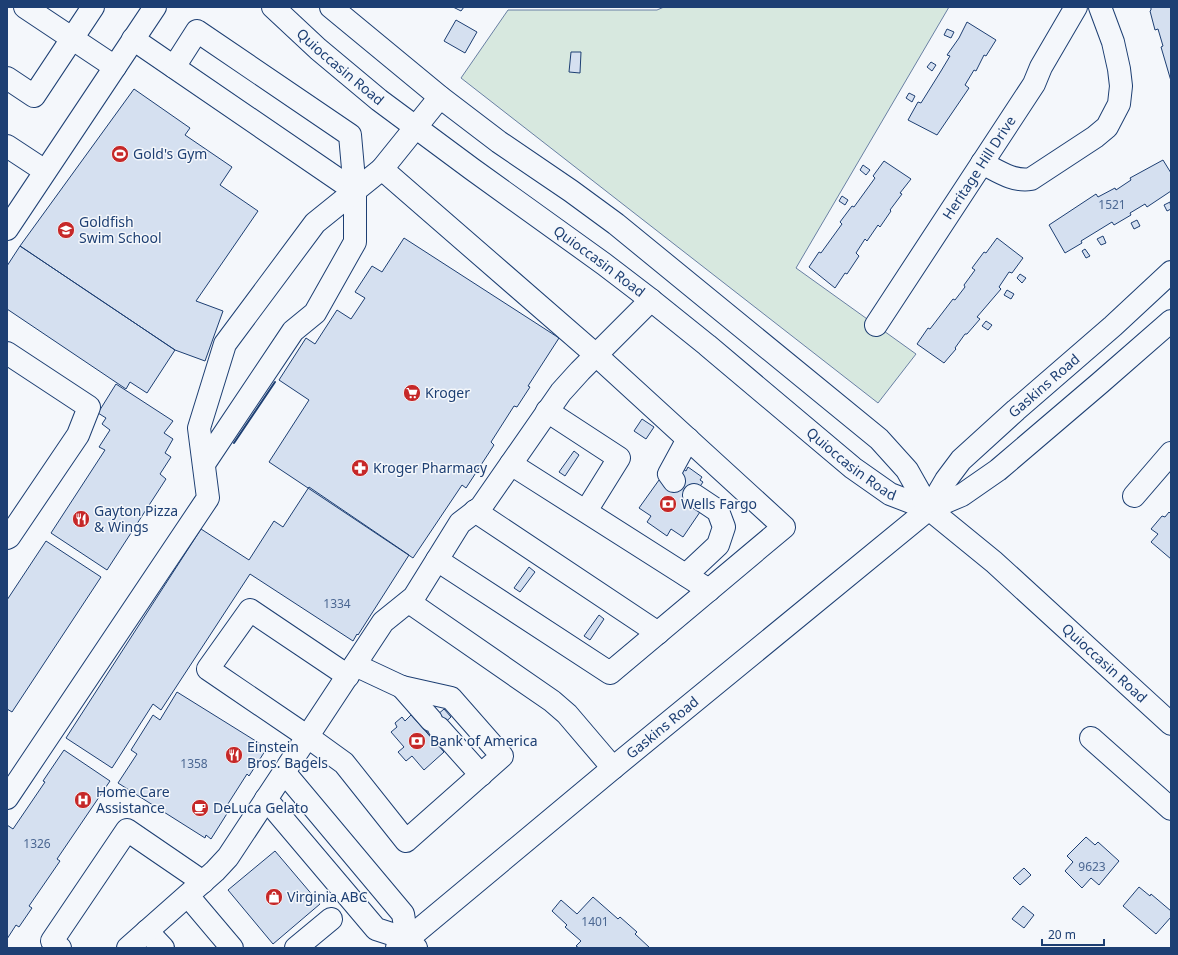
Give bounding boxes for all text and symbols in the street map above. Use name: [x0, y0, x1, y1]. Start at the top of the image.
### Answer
street label: Quioccasin Road: [293, 24, 388, 109]
street label: Heritage Hill Drive: [938, 112, 1020, 223]
sports icon: Gold's Gym: [110, 144, 130, 164]
place label: Gold's Gym: [133, 144, 207, 163]
house number: 1521: [1098, 196, 1126, 213]
place label: Goldfish Swim School: [79, 212, 162, 247]
school or university icon: Goldfish Swim School: [56, 220, 76, 240]
street label: Quioccasin Road: [550, 221, 649, 301]
street label: Gaskins Road: [1004, 349, 1083, 422]
supermarket icon: Kroger: [402, 383, 422, 403]
place label: Kroger: [425, 383, 470, 402]
street label: Quioccasin Road: [803, 423, 899, 505]
pharmacy icon: Kroger Pharmacy: [350, 458, 370, 478]
place label: Kroger Pharmacy: [373, 458, 488, 477]
bank icon: Wells Fargo: [658, 494, 678, 514]
place label: Wells Fargo: [681, 494, 757, 513]
place label: Gayton Pizza & Wings: [94, 501, 178, 536]
restaurant icon: Gayton Pizza & Wings: [71, 509, 91, 529]
house number: 1334: [323, 595, 351, 612]
street label: Quioccasin Road: [1058, 619, 1151, 707]
street label: Gaskins Road: [622, 692, 702, 763]
bank icon: Bank of America: [407, 731, 427, 751]
place label: Bank of America: [430, 731, 538, 750]
place label: Einstein Bros. Bagels: [247, 737, 328, 772]
restaurant icon: Einstein Bros. Bagels: [224, 745, 244, 765]
house number: 1358: [180, 755, 208, 772]
place label: Home Care Assistance: [96, 782, 170, 817]
hospital icon: Home Care Assistance: [73, 790, 93, 810]
cafe icon: DeLuca Gelato: [190, 798, 210, 818]
place label: DeLuca Gelato: [213, 798, 308, 817]
house number: 1326: [23, 835, 51, 852]
house number: 9623: [1078, 858, 1106, 875]
shop icon: Virginia ABC: [264, 887, 284, 907]
place label: Virginia ABC: [287, 887, 368, 906]
house number: 1401: [581, 913, 609, 930]
scale bar: [1042, 921, 1104, 947]
text: 20 m: [1048, 926, 1076, 943]

